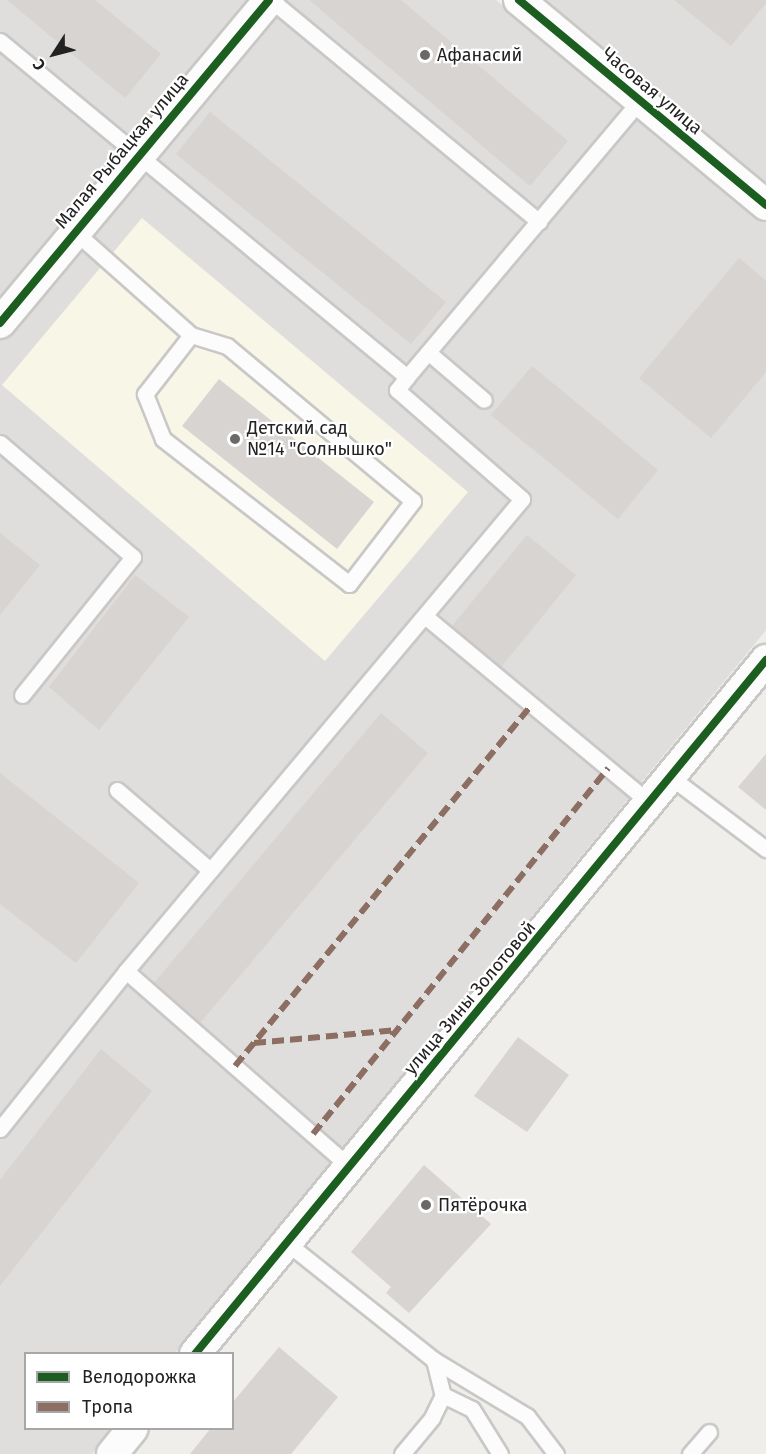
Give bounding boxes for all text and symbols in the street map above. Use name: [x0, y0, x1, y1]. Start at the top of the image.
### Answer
north arrow: [24, 24, 84, 84]
street label: Часовая улица: [598, 43, 706, 139]
place label: Афанасий: [437, 44, 522, 66]
marker: Афанасий: [418, 48, 432, 62]
text: С: [29, 56, 49, 74]
street label: Малая Рыбацкая улица: [51, 69, 193, 233]
place label: Детский сад №14 "Солнышко": [247, 418, 392, 460]
marker: Детский сад №14 "Солнышко": [228, 432, 242, 446]
street label: улица Зины Золотовой: [400, 917, 540, 1079]
place label: Пятёрочка: [438, 1194, 528, 1216]
marker: Пятёрочка: [419, 1198, 433, 1212]
legend: [24, 1352, 234, 1430]
text: Велодорожка: [82, 1366, 197, 1388]
text: Тропа: [82, 1396, 133, 1418]

